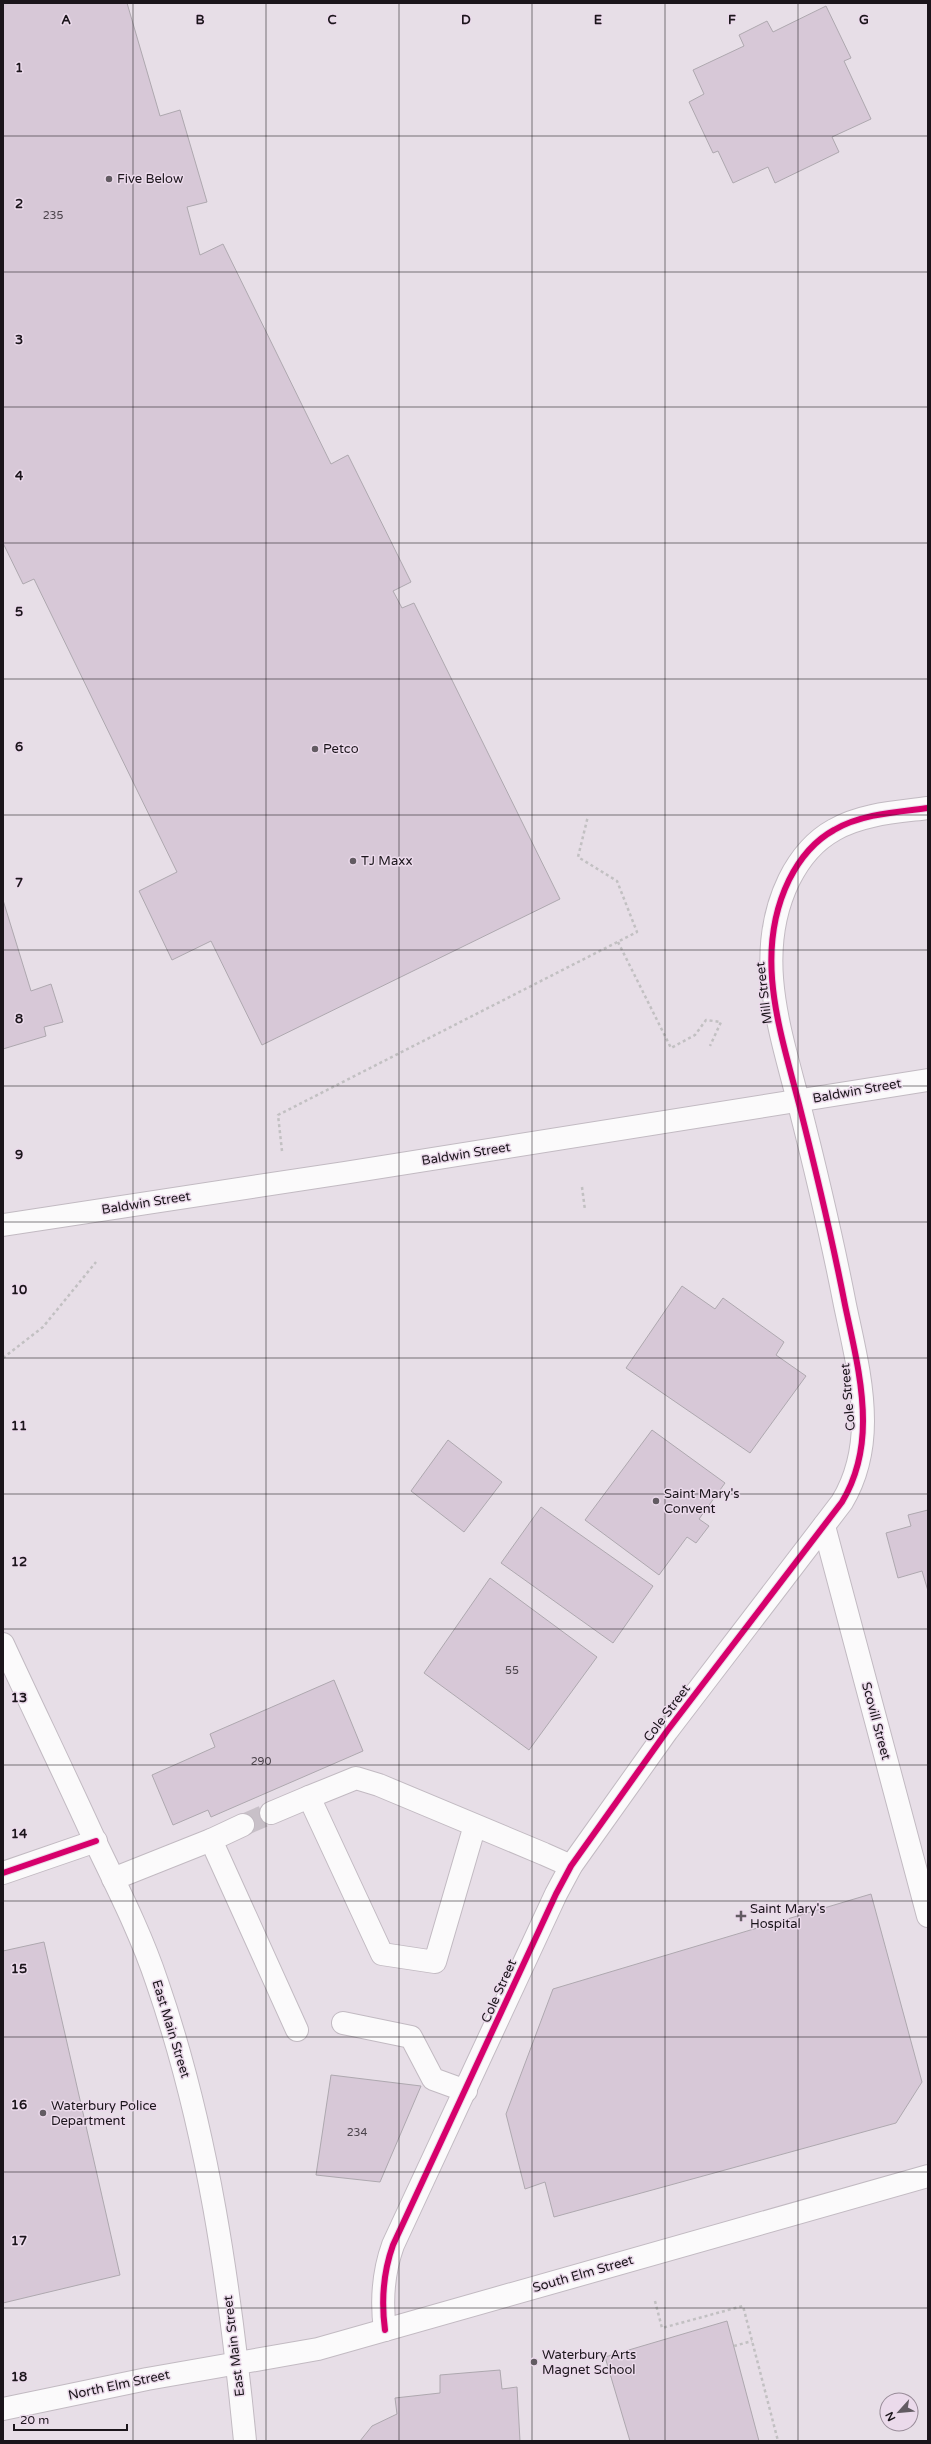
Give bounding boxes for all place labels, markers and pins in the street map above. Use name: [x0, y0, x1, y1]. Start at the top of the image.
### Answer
place label: Five Below: [117, 171, 183, 187]
marker: Five Below: [104, 174, 114, 184]
place label: Petco: [323, 741, 359, 757]
marker: Petco: [310, 744, 320, 754]
place label: TJ Maxx: [361, 853, 412, 869]
marker: TJ Maxx: [348, 856, 358, 866]
place label: Saint Mary's Convent: [664, 1486, 740, 1517]
marker: Saint Mary's Convent: [651, 1496, 661, 1506]
place label: Saint Mary's Hospital: [750, 1901, 826, 1932]
marker: Saint Mary's Hospital: [735, 1910, 747, 1922]
place label: Waterbury Police Department: [51, 2098, 157, 2129]
marker: Waterbury Police Department: [38, 2108, 48, 2118]
place label: Waterbury Arts Magnet School: [542, 2347, 636, 2378]
marker: Waterbury Arts Magnet School: [529, 2357, 539, 2367]

